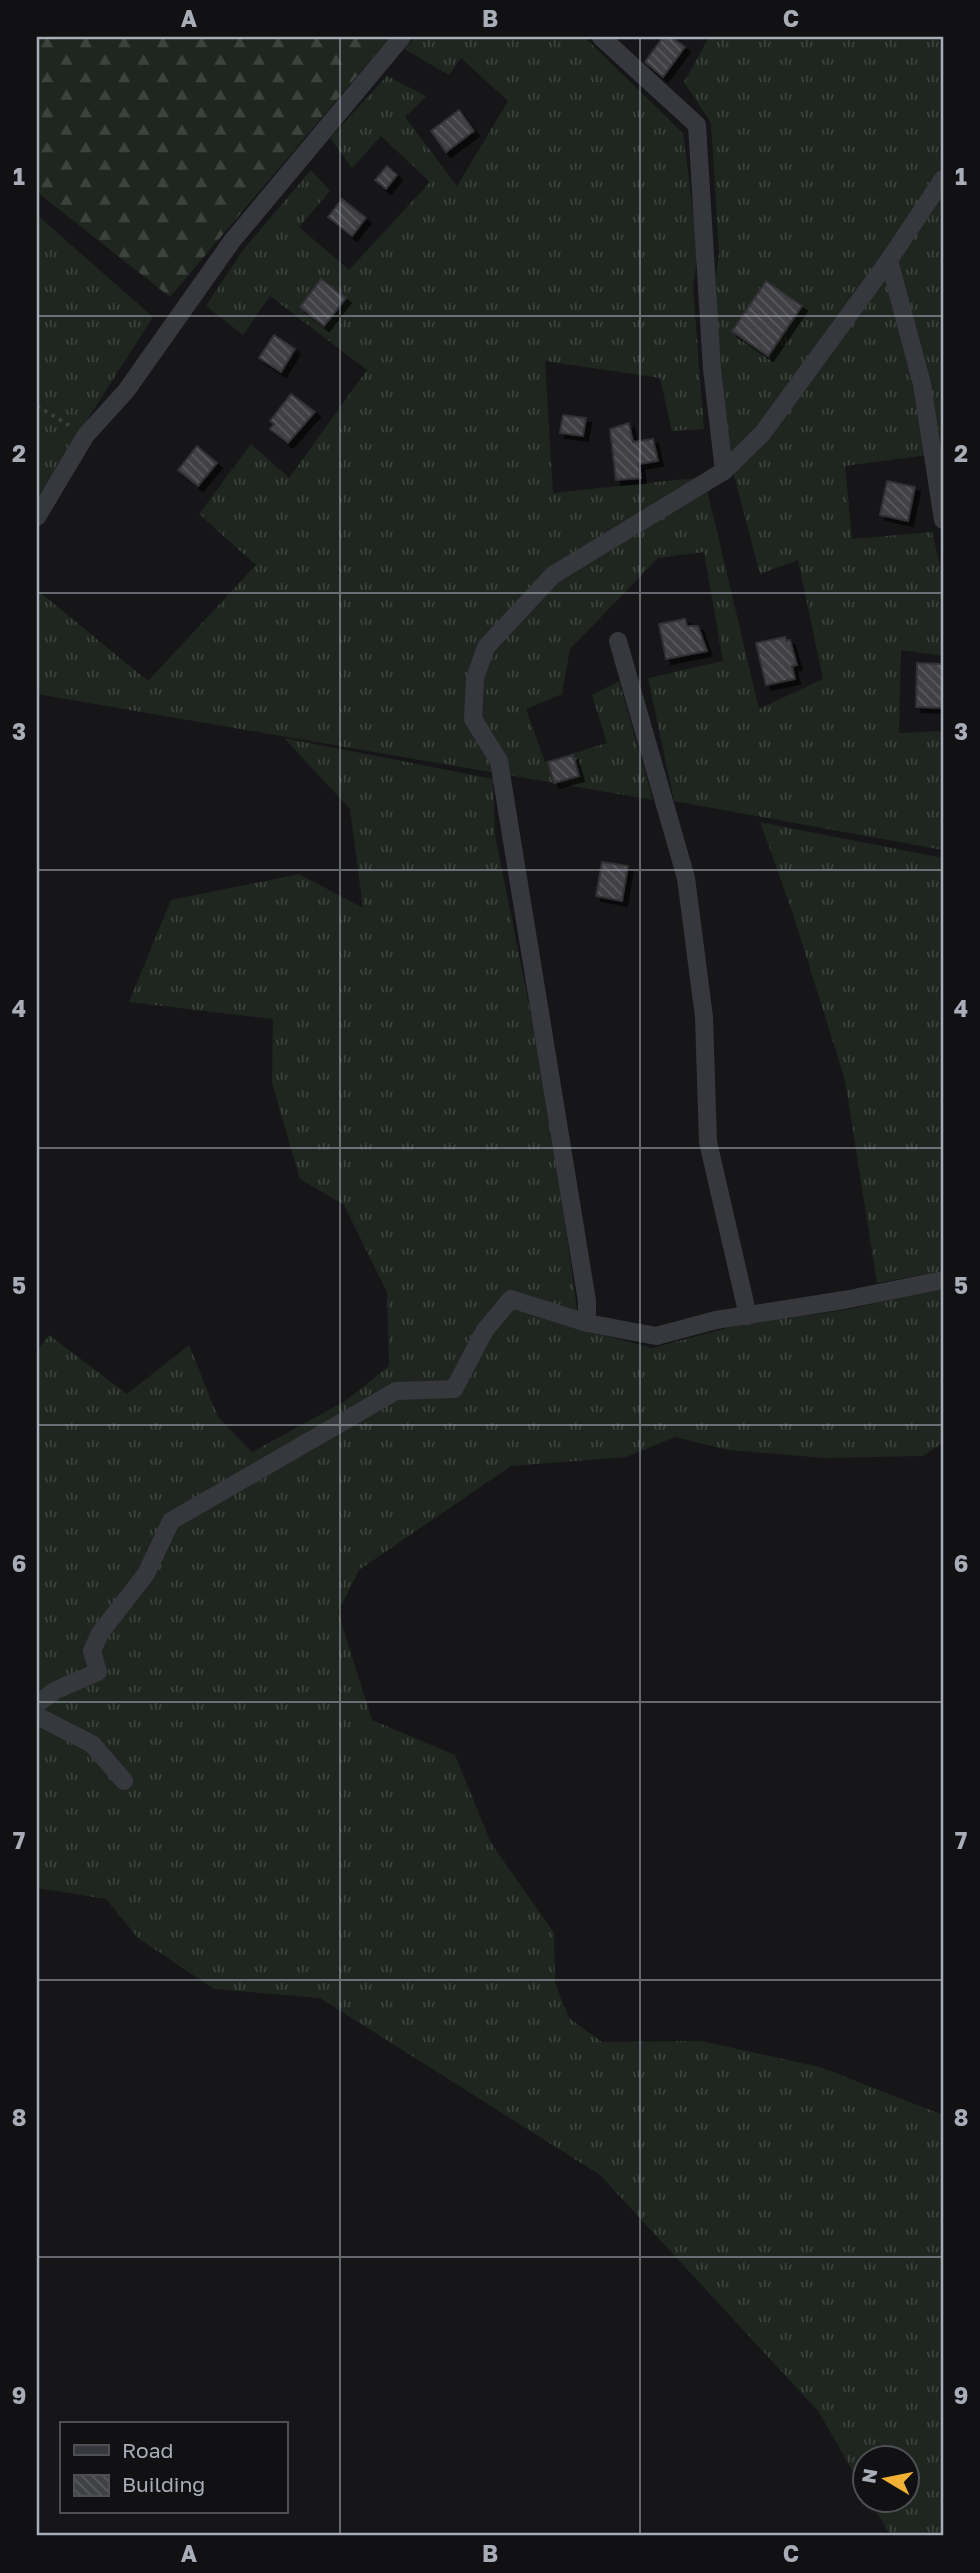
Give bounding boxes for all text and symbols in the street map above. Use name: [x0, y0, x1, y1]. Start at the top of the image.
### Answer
text: A: [181, 4, 198, 32]
text: B: [482, 4, 498, 32]
text: C: [783, 4, 799, 32]
text: 1: [13, 162, 25, 190]
text: 1: [955, 162, 967, 190]
text: 2: [12, 439, 26, 467]
text: 2: [954, 439, 968, 467]
text: 3: [12, 717, 26, 745]
text: 3: [954, 717, 968, 745]
text: 4: [12, 994, 26, 1022]
text: 4: [954, 994, 968, 1022]
text: 5: [12, 1271, 26, 1299]
text: 5: [954, 1271, 968, 1299]
text: 6: [12, 1549, 26, 1577]
text: 6: [954, 1549, 968, 1577]
text: 7: [13, 1826, 25, 1854]
text: 7: [955, 1826, 967, 1854]
text: 8: [12, 2103, 26, 2131]
text: 8: [954, 2103, 968, 2131]
text: 9: [12, 2381, 26, 2409]
text: 9: [954, 2381, 968, 2409]
legend: [60, 2422, 287, 2514]
text: Road: [122, 2437, 173, 2463]
north arrow: [850, 2444, 920, 2514]
text: N: [856, 2467, 881, 2485]
text: Building: [122, 2471, 205, 2497]
text: A: [181, 2539, 198, 2567]
text: B: [482, 2539, 498, 2567]
text: C: [783, 2539, 799, 2567]

